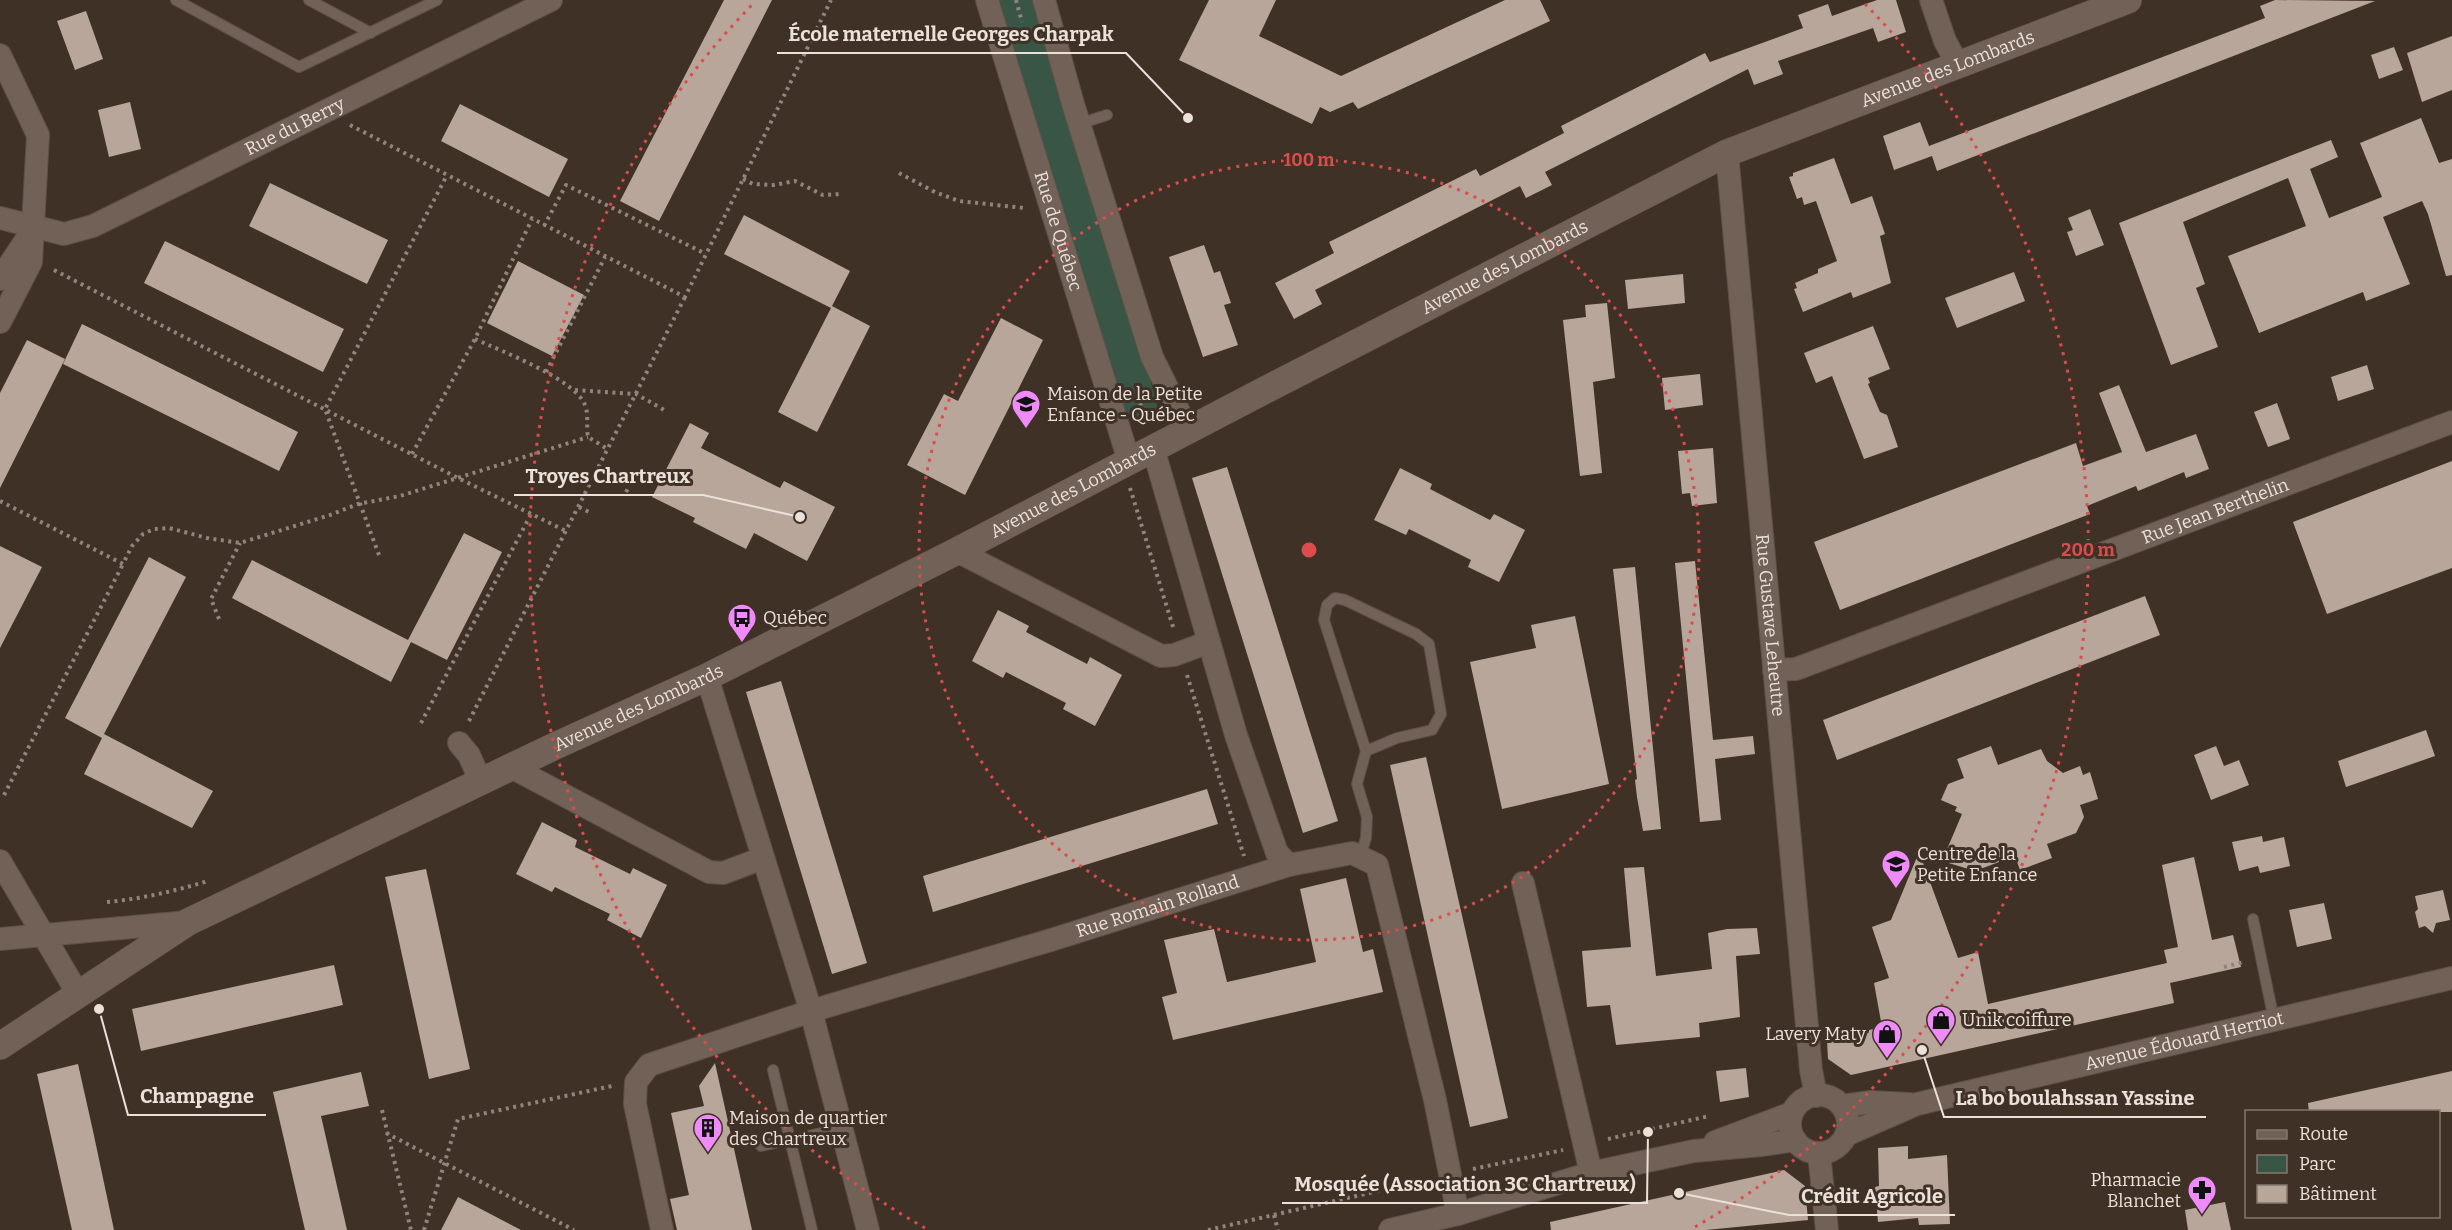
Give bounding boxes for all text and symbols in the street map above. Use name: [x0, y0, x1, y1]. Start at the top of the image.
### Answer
callout: École maternelle Georges Charpak: [777, 15, 1126, 53]
text: École maternelle Georges Charpak: [788, 21, 1114, 46]
street label: Avenue des Lombards: [1858, 26, 2038, 112]
street label: Rue du Berry: [241, 92, 349, 160]
text: 100 m: [1283, 149, 1335, 171]
street label: Rue de Québec: [1029, 169, 1087, 294]
street label: Avenue des Lombards: [1418, 215, 1592, 319]
place label: Maison de la Petite Enfance - Québec: [1047, 383, 1203, 426]
school or university icon: Maison de la Petite Enfance - Québec: [1010, 388, 1042, 430]
street label: Avenue des Lombards: [986, 438, 1160, 543]
callout: Troyes Chartreux: [514, 457, 703, 495]
text: Troyes Chartreux: [526, 464, 691, 488]
street label: Rue Jean Berthelin: [2139, 473, 2292, 549]
street label: Rue Gustave Leheutre: [1751, 533, 1790, 717]
text: 200 m: [2061, 539, 2115, 561]
centre of rings: [1299, 540, 1319, 560]
bus stop icon: Québec: [726, 602, 758, 644]
place label: Québec: [763, 607, 827, 629]
street label: Avenue des Lombards: [550, 660, 727, 756]
place label: Centre de la Petite Enfance: [1917, 843, 2037, 886]
school or university icon: Centre de la Petite Enfance: [1880, 848, 1912, 890]
street label: Rue Romain Rolland: [1073, 870, 1242, 942]
shop icon: Unik coiffure: [1925, 1004, 1957, 1046]
street label: Avenue Édouard Herriot: [2083, 1007, 2286, 1075]
place label: Unik coiffure: [1962, 1009, 2072, 1031]
shop icon: Lavery Maty: [1871, 1018, 1903, 1060]
place label: Lavery Maty: [1765, 1023, 1866, 1045]
callout: Champagne: [128, 1077, 266, 1115]
callout: La bo boulahssan Yassine: [1944, 1079, 2206, 1117]
text: Champagne: [140, 1084, 254, 1108]
text: La bo boulahssan Yassine: [1956, 1086, 2194, 1110]
place label: Maison de quartier des Chartreux: [729, 1107, 887, 1150]
legend: [2245, 1110, 2440, 1218]
building icon: Maison de quartier des Chartreux: [692, 1112, 724, 1154]
text: Route: [2299, 1123, 2348, 1145]
text: Parc: [2299, 1153, 2336, 1175]
callout: Mosquée (Association 3C Chartreux): [1282, 1165, 1647, 1203]
place label: Pharmacie Blanchet: [2091, 1169, 2181, 1212]
text: Mosquée (Association 3C Chartreux): [1294, 1172, 1636, 1196]
pharmacy icon: Pharmacie Blanchet: [2186, 1174, 2218, 1216]
callout: Crédit Agricole: [1789, 1177, 1955, 1215]
text: Bâtiment: [2299, 1183, 2377, 1205]
text: Crédit Agricole: [1801, 1184, 1943, 1208]

